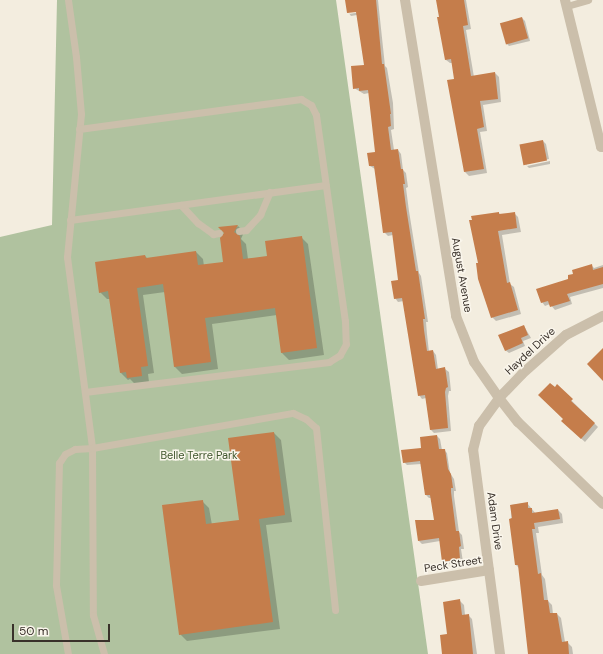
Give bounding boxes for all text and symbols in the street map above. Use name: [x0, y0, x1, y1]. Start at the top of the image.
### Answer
street label: August Avenue: [449, 237, 475, 313]
street label: Haydel Drive: [502, 325, 558, 377]
park label: Belle Terre Park: [160, 448, 238, 462]
street label: Adam Drive: [484, 491, 506, 551]
street label: Peck Street: [423, 553, 483, 575]
scale bar: [14, 616, 112, 642]
text: 50 m: [19, 623, 48, 639]

